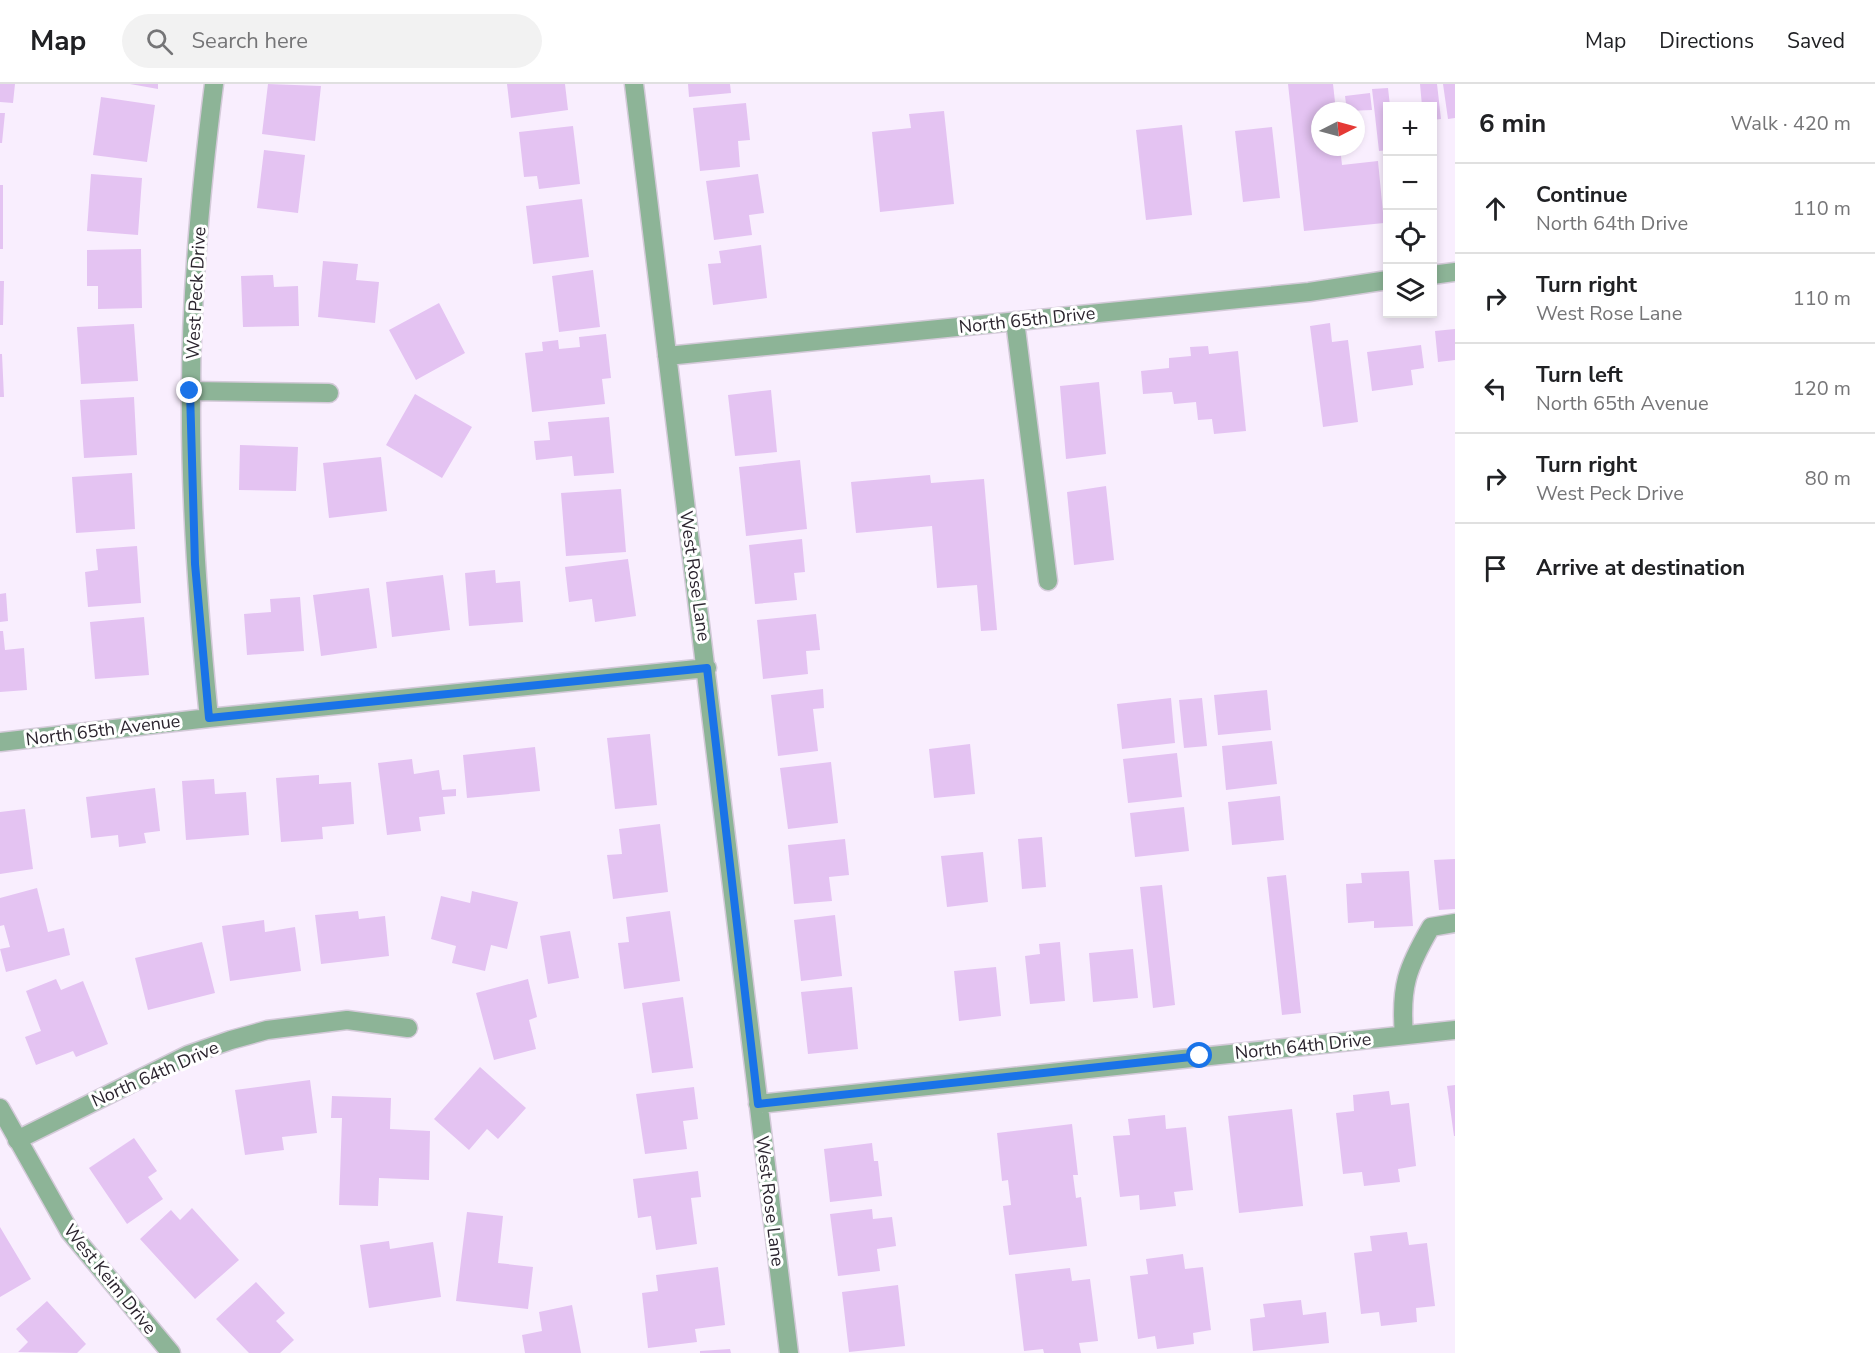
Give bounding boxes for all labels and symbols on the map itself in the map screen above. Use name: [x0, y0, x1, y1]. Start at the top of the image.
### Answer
north arrow: [1311, 102, 1365, 156]
street label: West Peck Drive: [181, 226, 211, 360]
street label: North 65th Drive: [958, 301, 1096, 339]
route end: [176, 377, 202, 403]
street label: West Rose Lane: [674, 509, 716, 643]
street label: North 65th Avenue: [24, 709, 182, 751]
street label: North 64th Drive: [1234, 1027, 1372, 1065]
street label: North 64th Drive: [88, 1035, 222, 1113]
route start: [1186, 1042, 1212, 1068]
street label: West Rose Lane: [750, 1134, 790, 1268]
street label: West Keim Drive: [58, 1219, 162, 1339]

